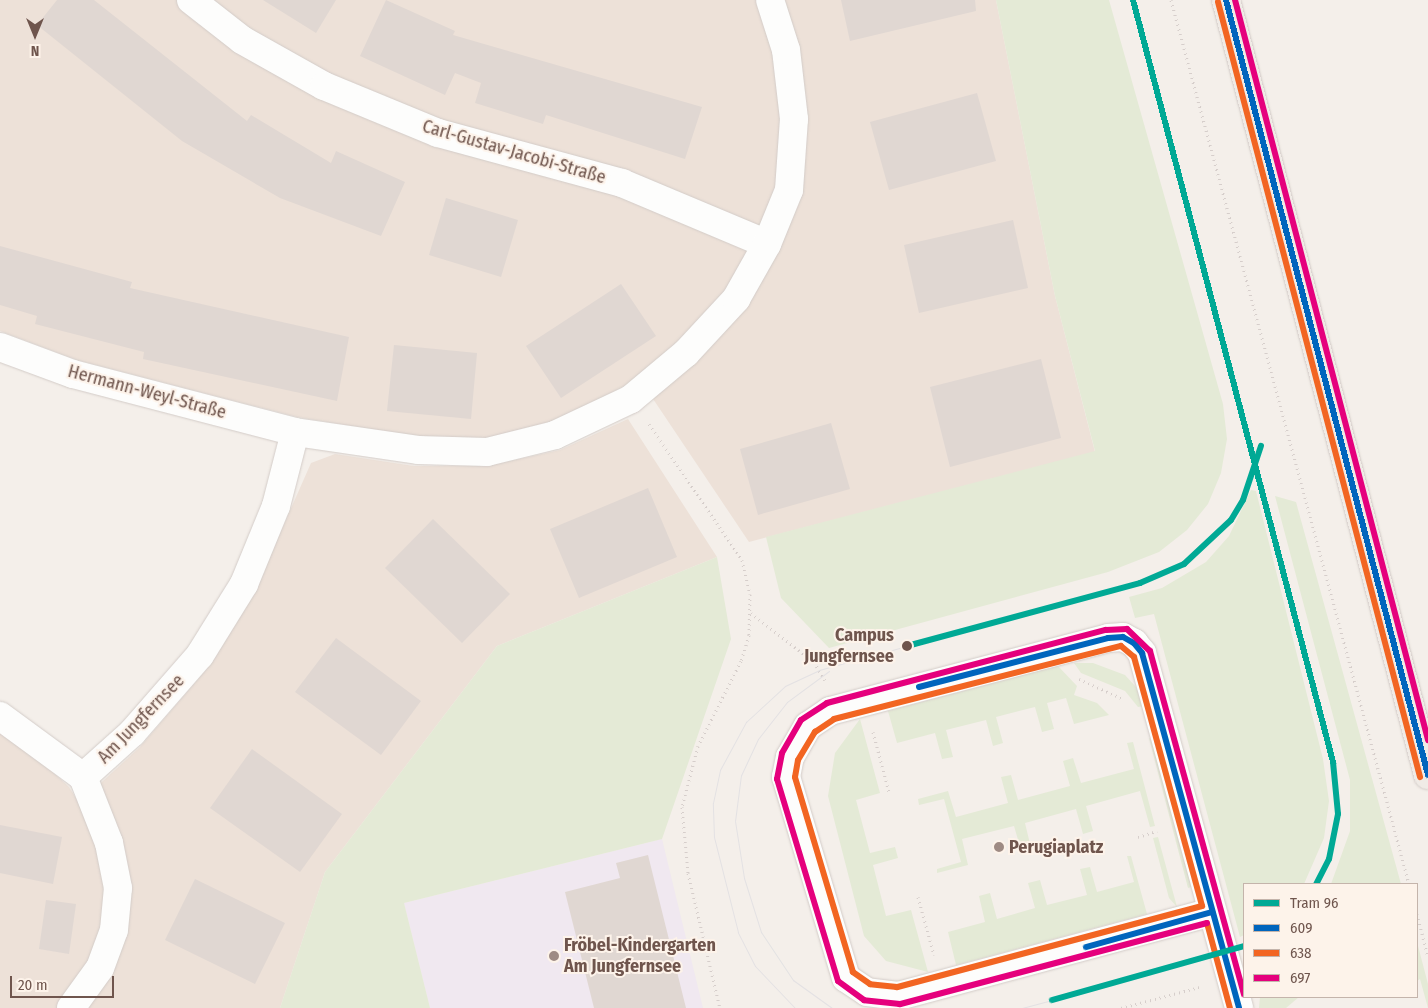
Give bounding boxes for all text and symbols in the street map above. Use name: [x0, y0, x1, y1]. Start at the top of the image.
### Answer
north arrow: [10, 10, 60, 60]
text: N: [31, 42, 39, 59]
street label: Carl-Gustav-Jacobi-Straße: [420, 115, 608, 189]
street label: Hermann-Weyl-Straße: [66, 360, 228, 424]
place label: Campus Jungfernsee: [804, 625, 894, 668]
marker: Campus Jungfernsee: [898, 637, 916, 655]
street label: Am Jungfernsee: [93, 670, 189, 768]
place label: Perugiaplatz: [1009, 836, 1103, 858]
marker: Perugiaplatz: [993, 841, 1005, 853]
legend: [1243, 883, 1418, 998]
text: Tram 96: [1290, 894, 1338, 912]
text: 609: [1290, 919, 1312, 937]
place label: Fröbel-Kindergarten Am Jungfernsee: [564, 935, 716, 978]
text: 638: [1290, 944, 1312, 962]
marker: Fröbel-Kindergarten Am Jungfernsee: [548, 950, 560, 962]
scale bar: [12, 966, 116, 998]
text: 697: [1290, 969, 1310, 987]
text: 20 m: [18, 976, 48, 994]

